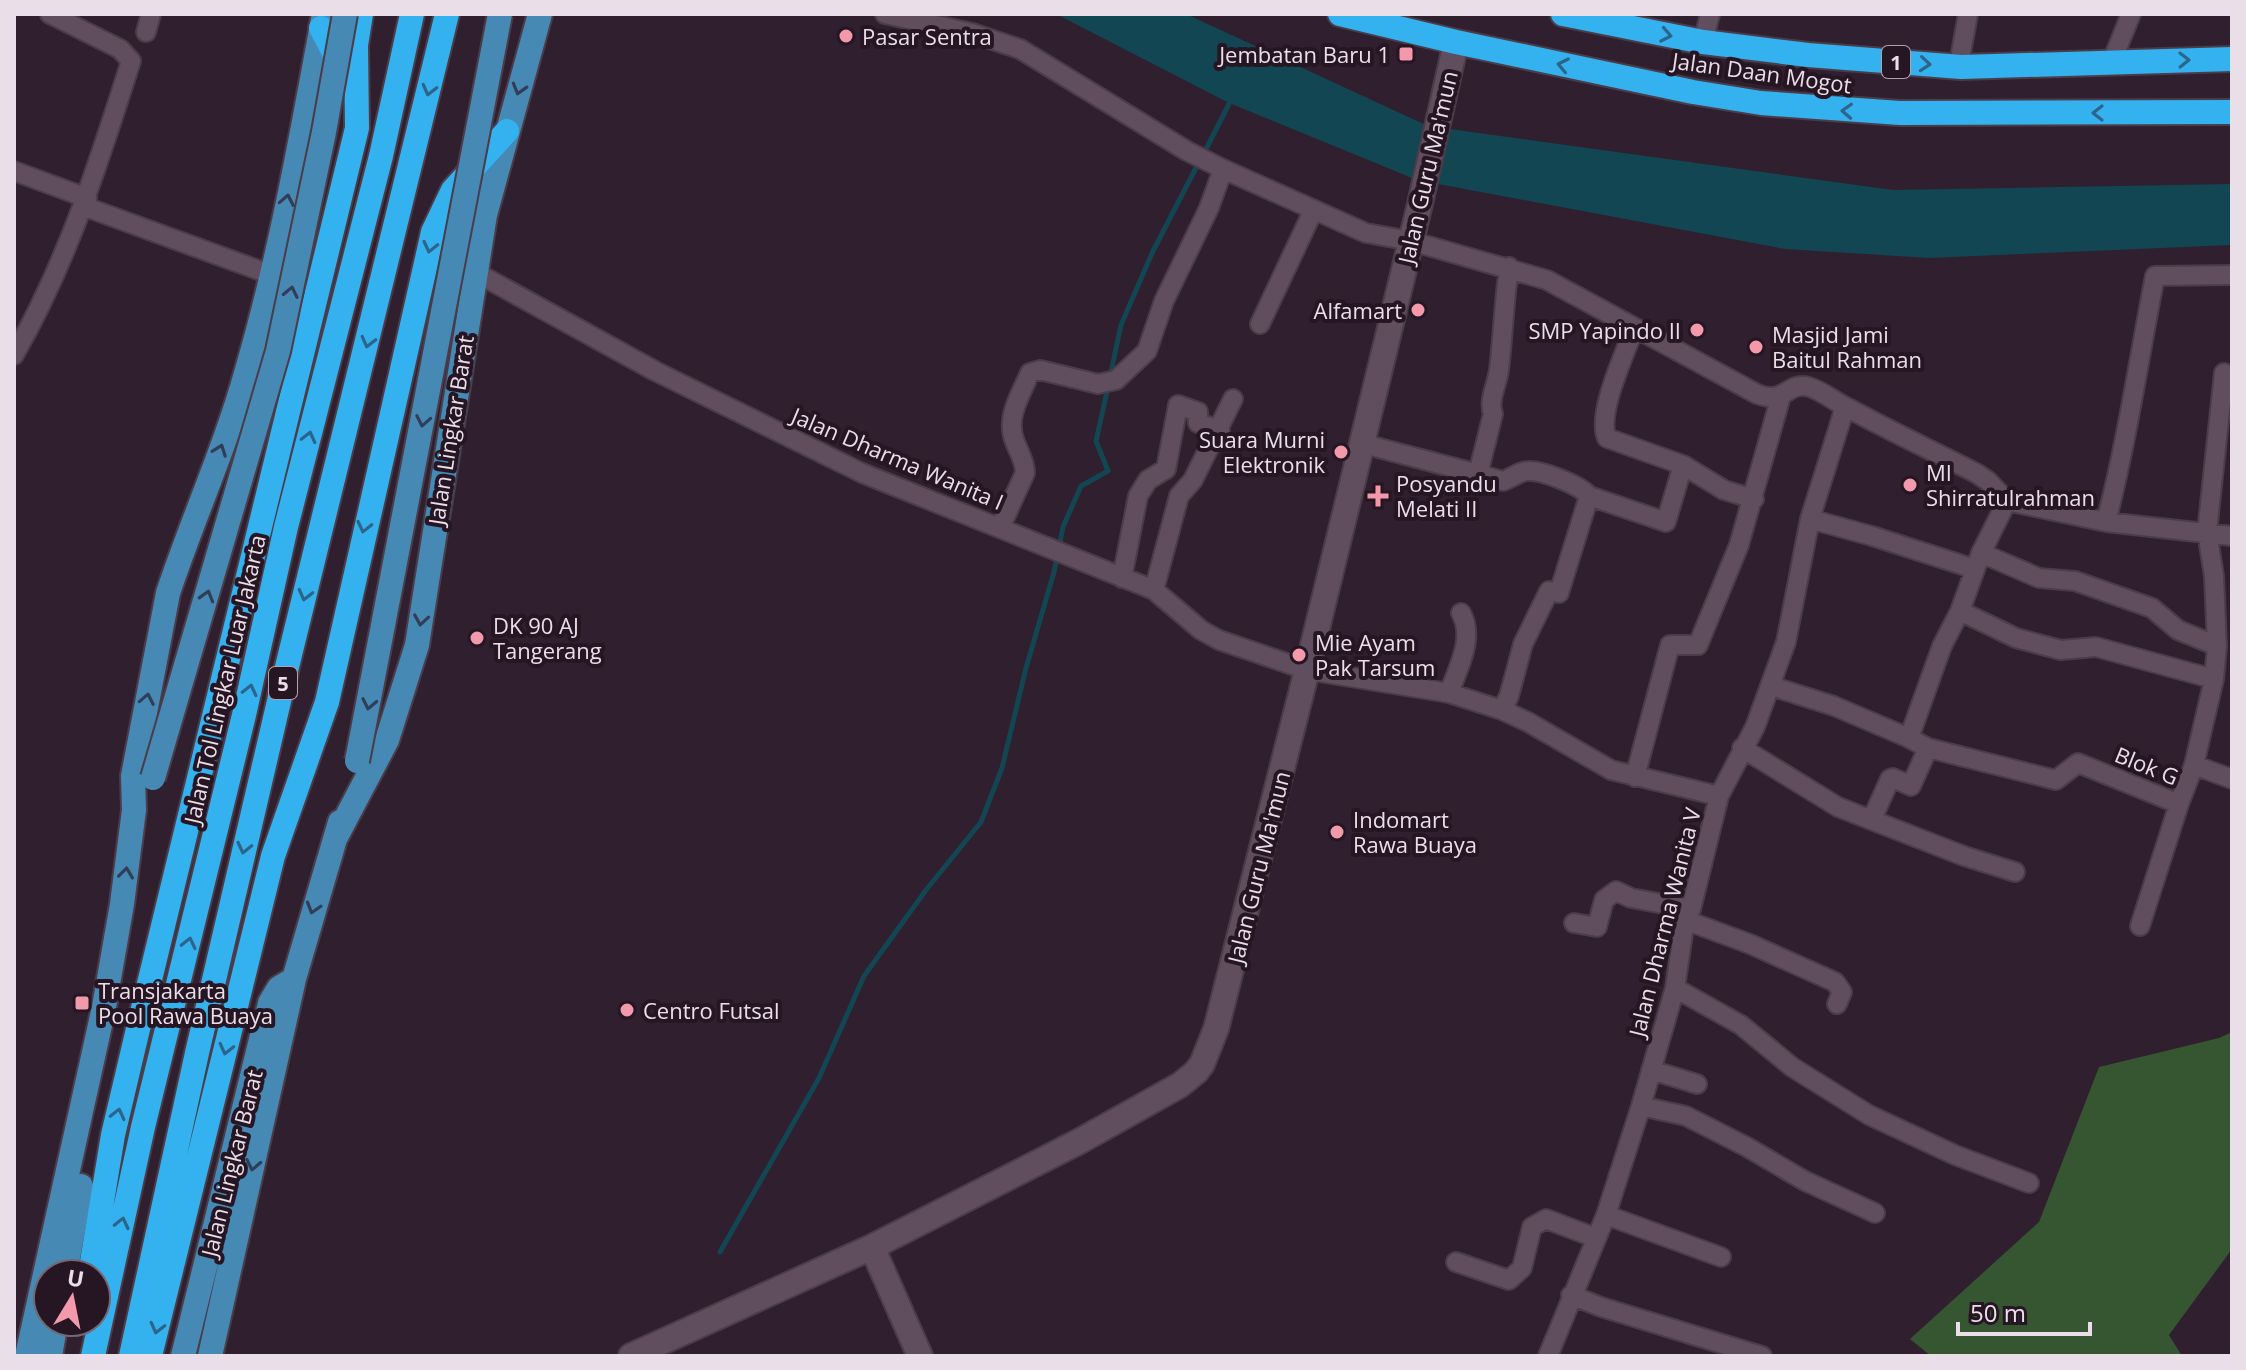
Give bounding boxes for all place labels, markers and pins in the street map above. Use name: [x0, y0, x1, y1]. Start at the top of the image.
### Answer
place label: Pasar Sentra: [862, 21, 992, 51]
marker: Pasar Sentra: [837, 27, 855, 45]
place label: Jembatan Baru 1: [1217, 39, 1390, 69]
marker: Jembatan Baru 1: [1397, 45, 1415, 63]
place label: Alfamart: [1313, 295, 1402, 325]
marker: Alfamart: [1409, 301, 1427, 319]
place label: SMP Yapindo II: [1528, 315, 1681, 345]
place label: Masjid Jami Baitul Rahman: [1772, 319, 1922, 374]
marker: SMP Yapindo II: [1688, 321, 1706, 339]
marker: Masjid Jami Baitul Rahman: [1747, 338, 1765, 356]
place label: Suara Murni Elektronik: [1199, 424, 1325, 479]
marker: Suara Murni Elektronik: [1332, 443, 1350, 461]
place label: MI Shirratulrahman: [1926, 457, 2095, 512]
place label: Posyandu Melati II: [1396, 468, 1497, 523]
marker: MI Shirratulrahman: [1901, 476, 1919, 494]
marker: Posyandu Melati II: [1367, 485, 1389, 507]
place label: DK 90 AJ Tangerang: [493, 610, 602, 665]
place label: Mie Ayam Pak Tarsum: [1315, 627, 1435, 682]
marker: DK 90 AJ Tangerang: [468, 629, 486, 647]
marker: Mie Ayam Pak Tarsum: [1290, 646, 1308, 664]
place label: Indomart Rawa Buaya: [1353, 804, 1477, 859]
marker: Indomart Rawa Buaya: [1328, 823, 1346, 841]
place label: Transjakarta Pool Rawa Buaya: [98, 975, 273, 1030]
marker: Transjakarta Pool Rawa Buaya: [73, 994, 91, 1012]
place label: Centro Futsal: [643, 995, 779, 1025]
marker: Centro Futsal: [618, 1001, 636, 1019]

